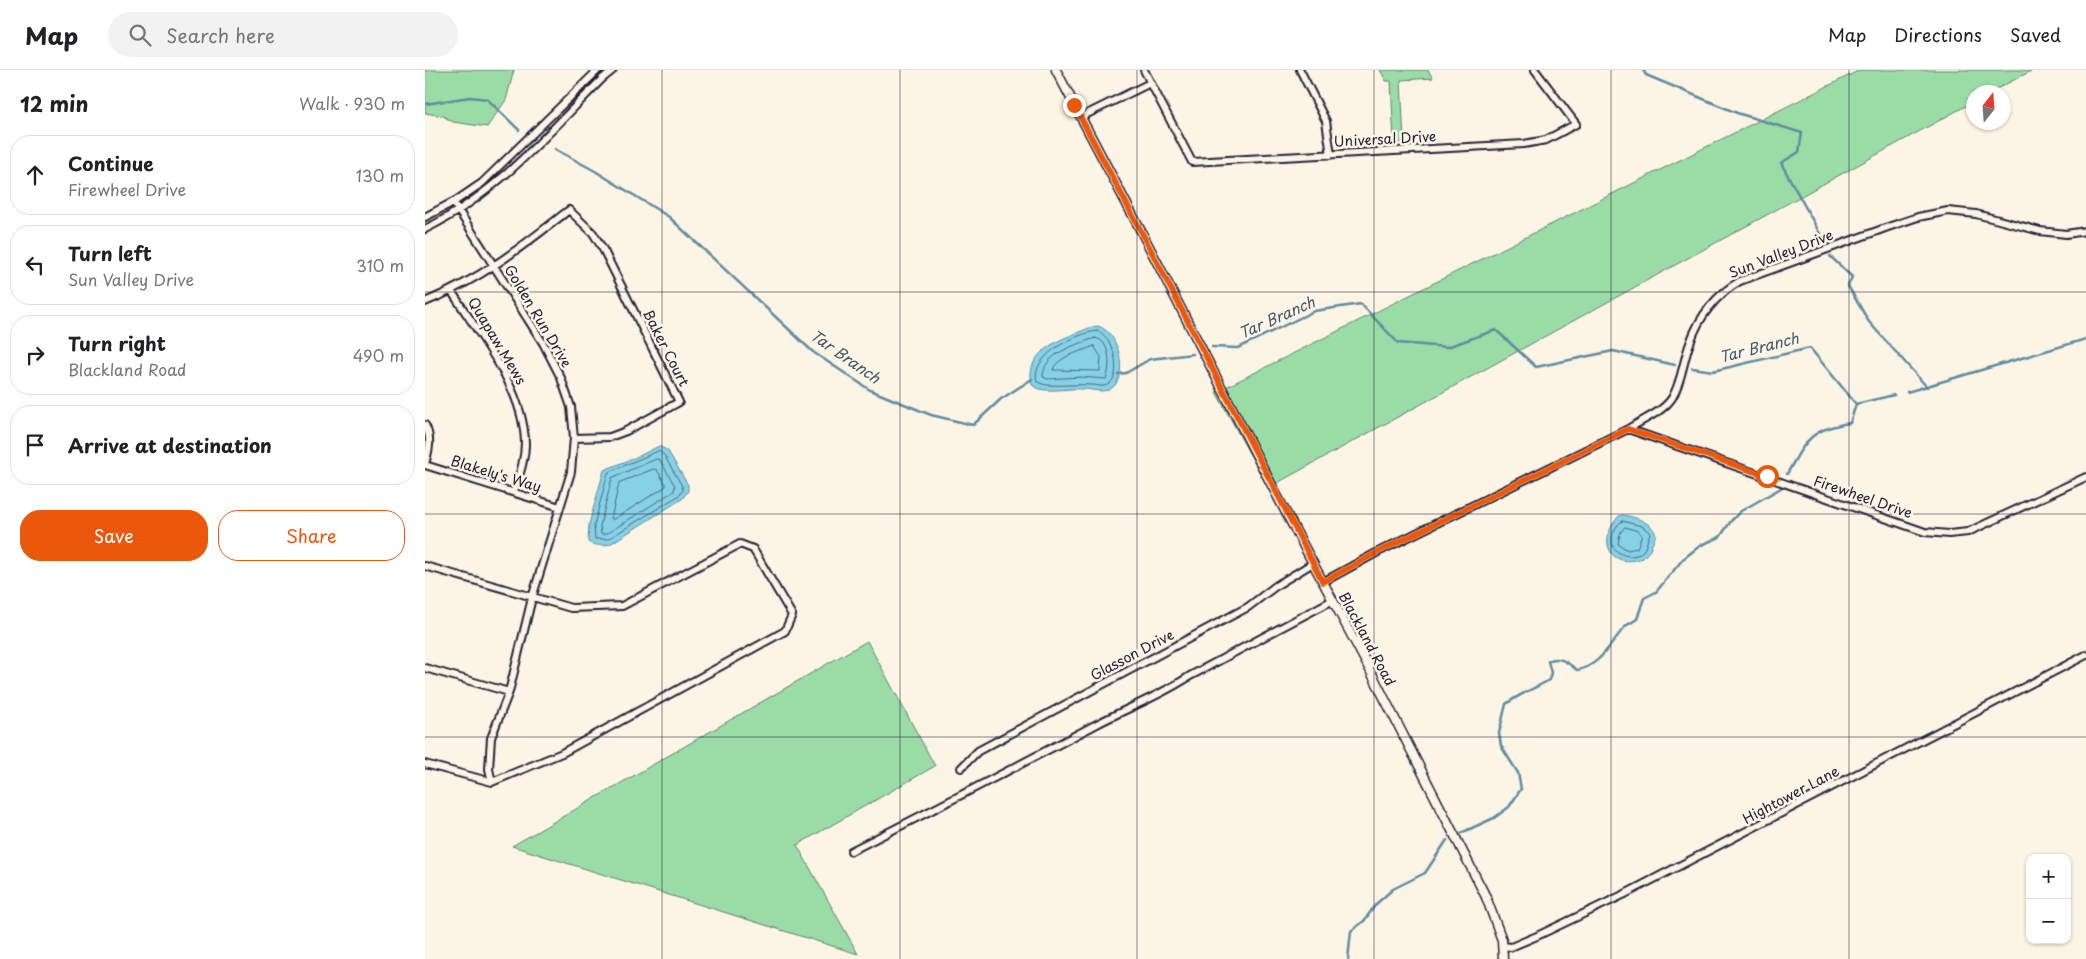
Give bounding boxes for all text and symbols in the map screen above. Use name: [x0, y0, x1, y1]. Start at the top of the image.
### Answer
search box: [108, 12, 458, 57]
text: Map: [25, 17, 78, 53]
icon: search: [126, 21, 154, 49]
text: Search here: [166, 21, 275, 49]
text: Map: [1828, 21, 1866, 48]
text: Directions: [1894, 21, 1982, 48]
text: Saved: [2010, 21, 2061, 48]
north arrow: [1966, 85, 2011, 130]
text: 12 min: [20, 87, 89, 119]
text: Walk · 930 m: [299, 91, 405, 115]
route end: [1063, 94, 1086, 117]
street label: Universal Drive: [1333, 125, 1437, 152]
text: Continue: [68, 149, 154, 177]
icon: ahead: [21, 161, 49, 189]
text: 130 m: [356, 163, 404, 187]
text: Firewheel Drive: [68, 177, 186, 201]
street label: Sun Valley Drive: [1726, 224, 1836, 283]
text: Turn left: [68, 239, 152, 267]
icon: left: [21, 251, 49, 279]
text: 310 m: [356, 253, 404, 277]
street label: Golden Run Drive: [499, 260, 577, 371]
text: Sun Valley Drive: [68, 267, 194, 291]
water label: Tar Branch: [1235, 290, 1318, 344]
street label: Quapaw Mews: [463, 293, 532, 388]
street label: Baker Court: [638, 306, 695, 390]
water label: Tar Branch: [806, 323, 886, 389]
water label: Tar Branch: [1717, 326, 1801, 367]
text: Turn right: [68, 329, 166, 357]
icon: right: [21, 341, 49, 369]
text: 490 m: [353, 343, 404, 367]
text: Blackland Road: [68, 357, 186, 381]
icon: arrive: [21, 431, 49, 459]
text: Arrive at destination: [68, 431, 272, 459]
street label: Blakely's Way: [448, 450, 544, 497]
route start: [1756, 465, 1779, 488]
street label: Firewheel Drive: [1811, 470, 1915, 523]
button: Save: [20, 510, 208, 561]
button: Share: [218, 510, 405, 561]
street label: Blackland Road: [1334, 588, 1401, 689]
street label: Glasson Drive: [1086, 624, 1177, 685]
street label: Hightower Lane: [1739, 760, 1843, 829]
map controls: [2026, 854, 2071, 944]
button: +: [2026, 854, 2071, 899]
button: −: [2026, 899, 2071, 944]

